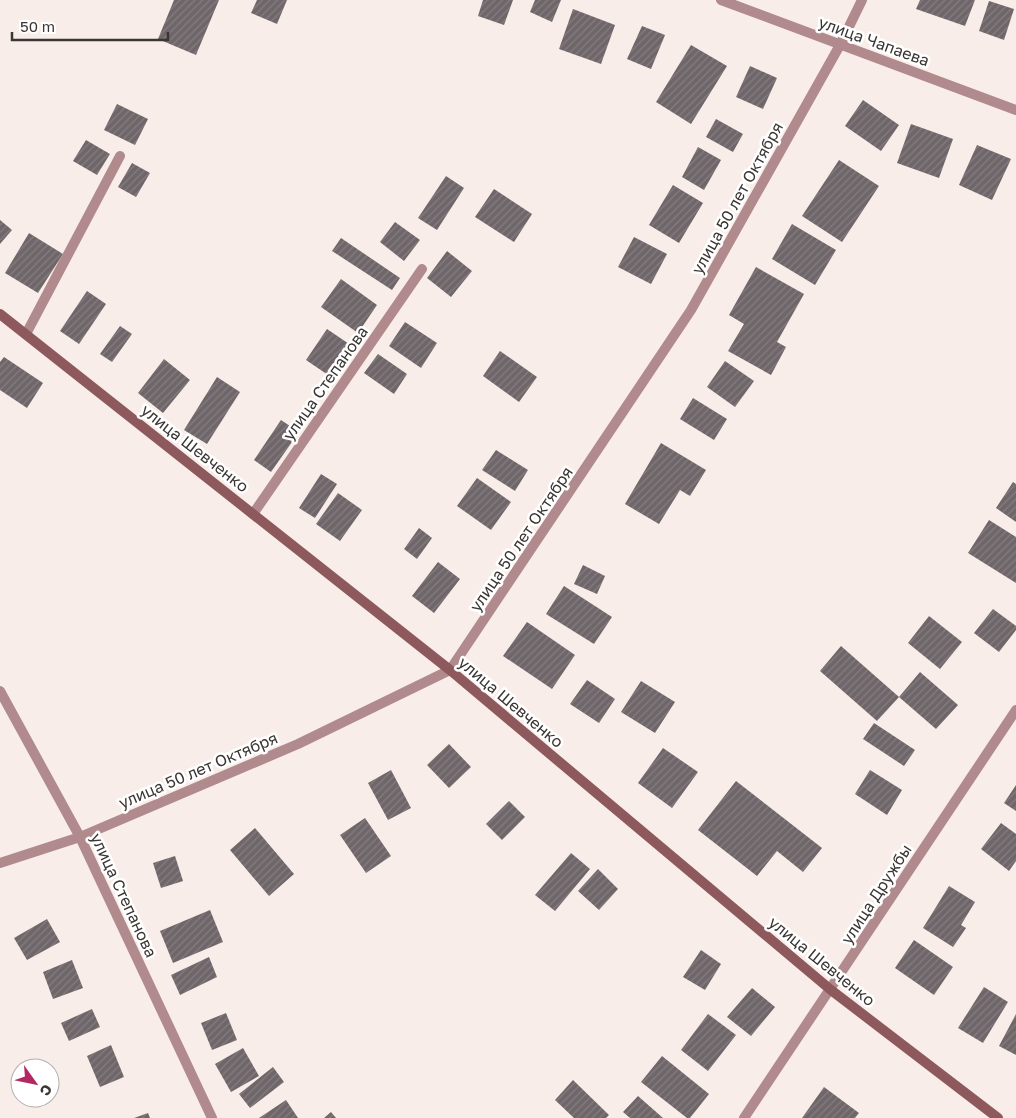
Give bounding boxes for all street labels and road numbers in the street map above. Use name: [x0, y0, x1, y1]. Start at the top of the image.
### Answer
street label: улица Чапаева: [816, 12, 932, 70]
street label: улица 50 лет Октября: [687, 118, 787, 278]
street label: улица Степанова: [278, 322, 372, 444]
street label: улица Шевченко: [137, 400, 253, 496]
street label: улица 50 лет Октября: [465, 463, 577, 615]
street label: улица Шевченко: [454, 652, 568, 752]
street label: улица 50 лет Октября: [116, 727, 280, 813]
street label: улица Степанова: [86, 830, 162, 960]
street label: улица Дружбы: [836, 840, 916, 948]
street label: улица Шевченко: [765, 912, 879, 1010]

